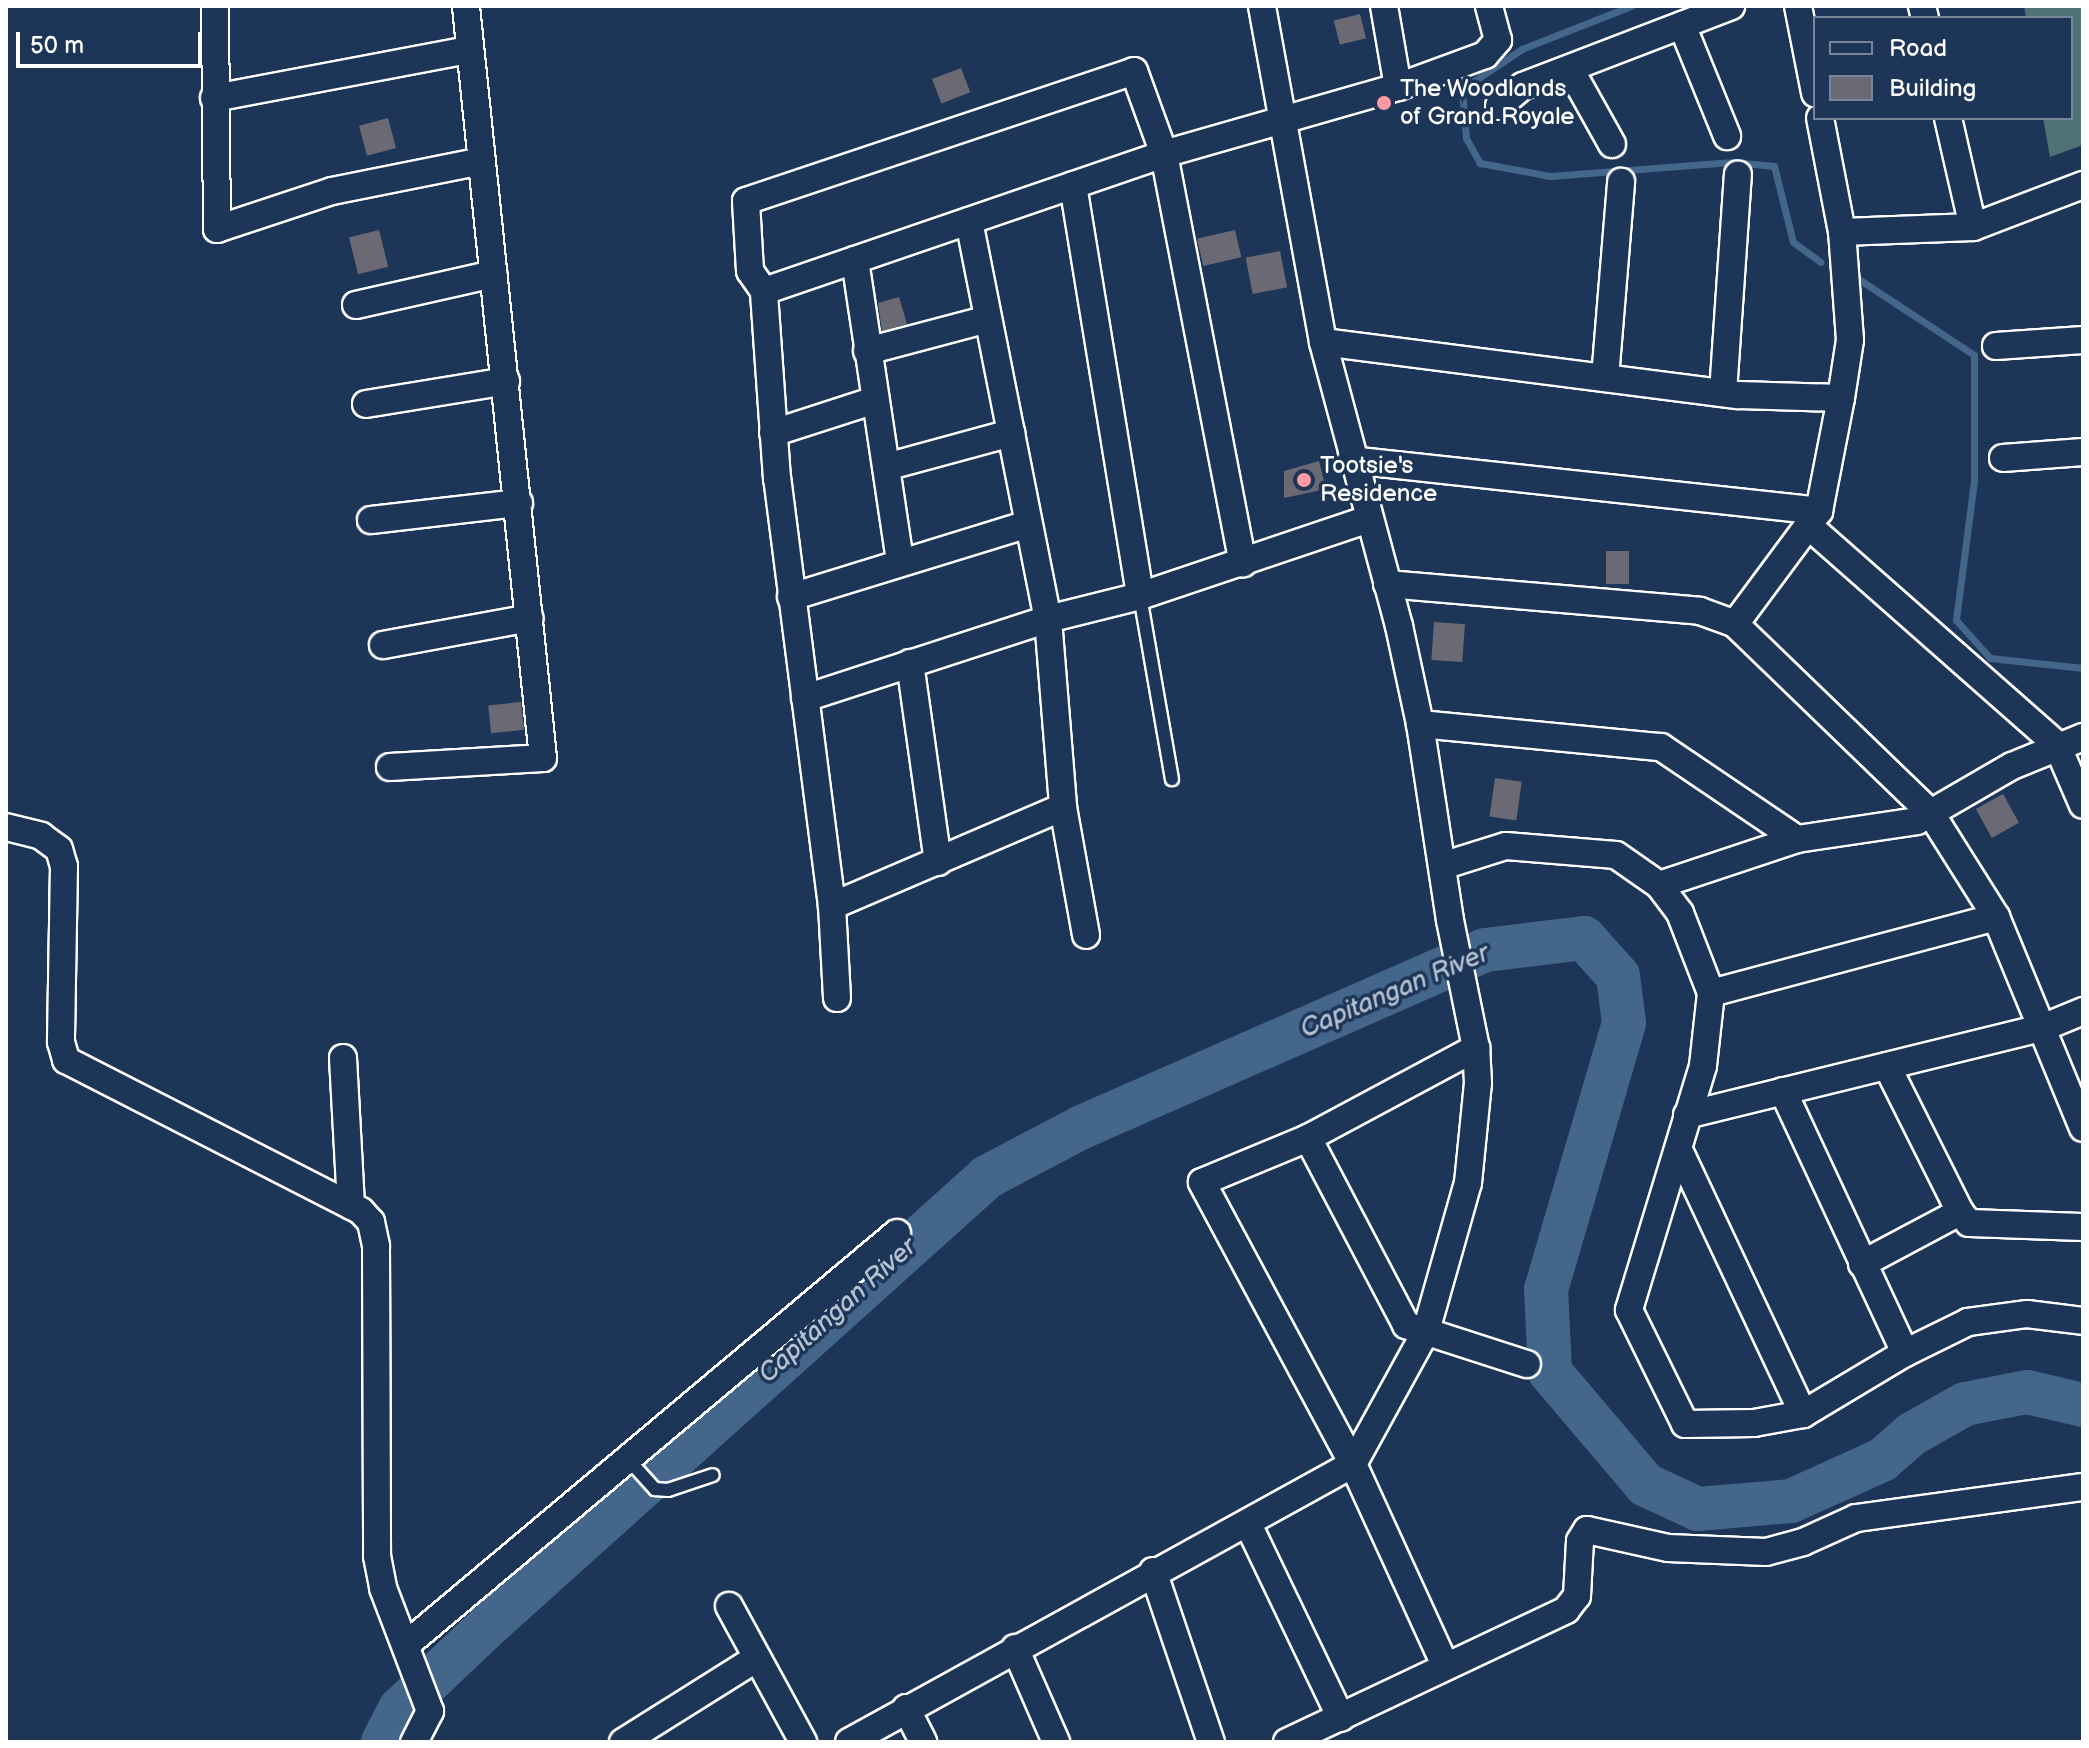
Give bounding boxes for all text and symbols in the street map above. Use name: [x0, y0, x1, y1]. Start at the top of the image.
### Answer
scale bar: [20, 16, 206, 66]
legend: [1813, 16, 2073, 120]
text: 50 m: [30, 31, 84, 60]
text: Road: [1889, 34, 1947, 63]
text: Building: [1889, 74, 1976, 103]
place label: The Woodlands of Grand Royale: [1400, 75, 1575, 131]
marker: The Woodlands of Grand Royale: [1375, 94, 1393, 112]
place label: Tootsie's Residence: [1320, 452, 1437, 508]
marker: Tootsie's Residence: [1295, 471, 1313, 489]
water label: Capitangan River: [1296, 938, 1494, 1046]
water label: Capitangan River: [753, 1232, 923, 1390]

